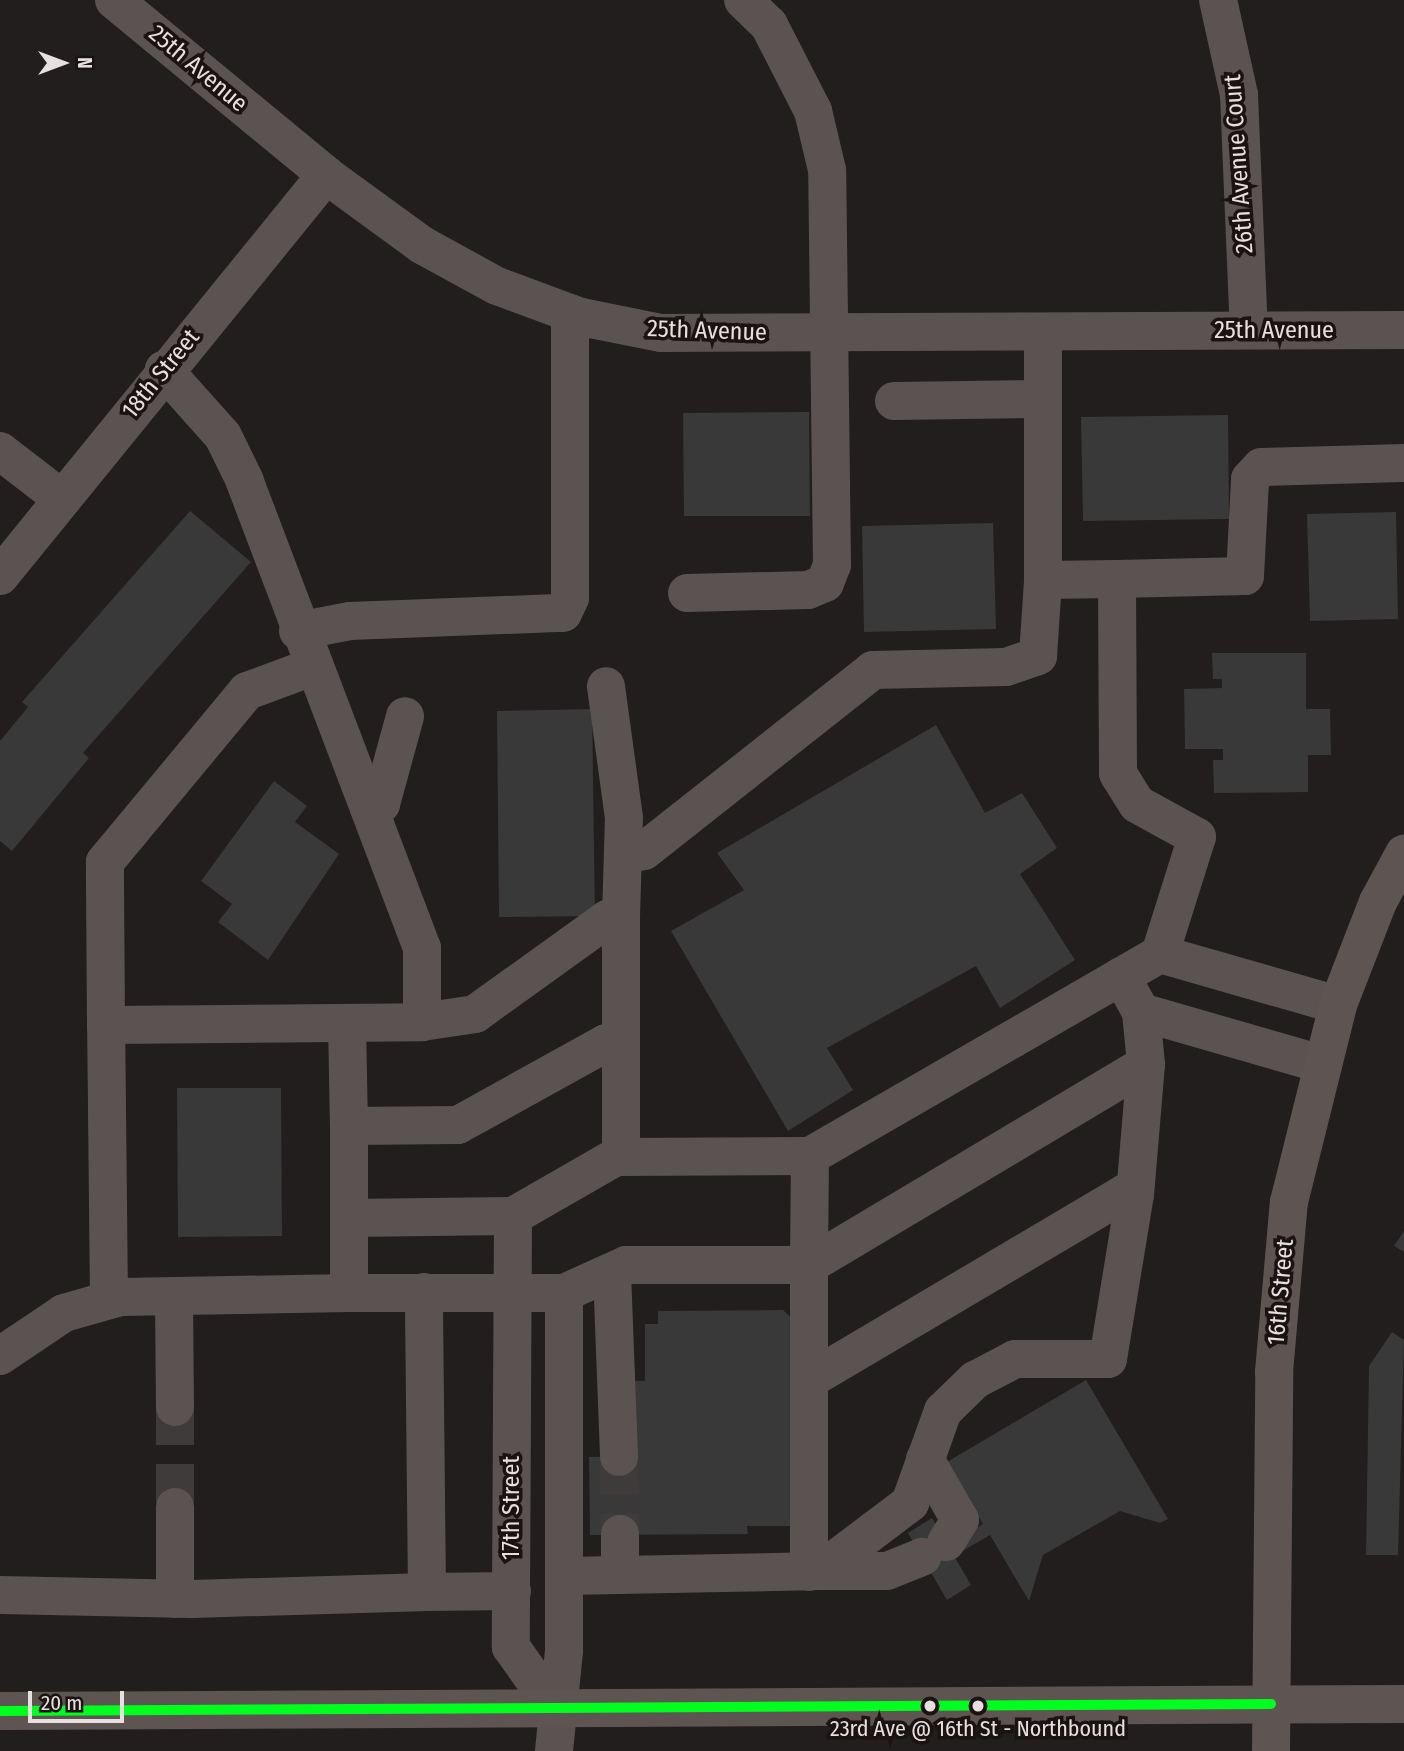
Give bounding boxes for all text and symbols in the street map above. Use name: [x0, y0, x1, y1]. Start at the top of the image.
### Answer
street label: 25th Avenue: [143, 20, 253, 118]
north arrow: [28, 28, 98, 98]
text: N: [73, 57, 96, 69]
street label: 26th Avenue Court: [1218, 73, 1260, 255]
street label: 25th Avenue: [647, 315, 767, 347]
street label: 25th Avenue: [1214, 317, 1334, 345]
street label: 18th Street: [116, 324, 206, 424]
street label: 16th Street: [1262, 1238, 1300, 1346]
street label: 17th Street: [498, 1456, 526, 1560]
scale bar: [32, 1678, 128, 1722]
text: 20 m: [41, 1690, 82, 1716]
unlabelled marker: [923, 1699, 937, 1713]
marker: 23rd Ave @ 16th St - Northbound: [971, 1699, 985, 1713]
place label: 23rd Ave @ 16th St - Northbound: [830, 1716, 1126, 1742]

